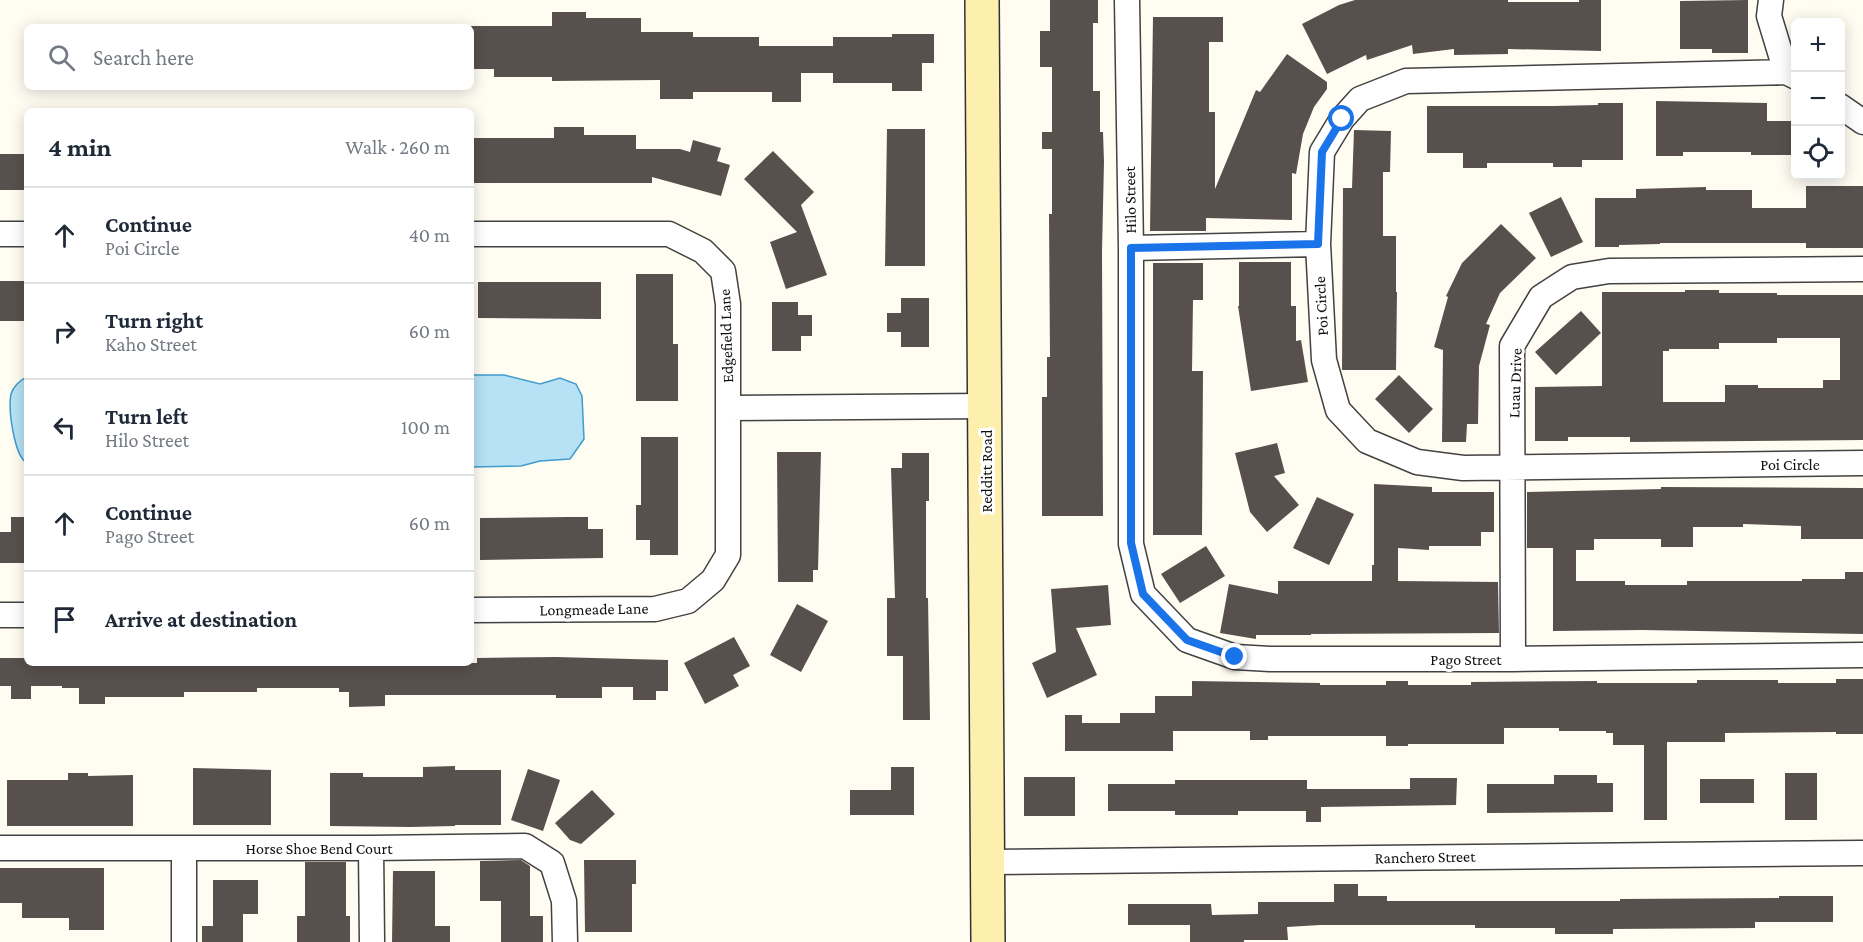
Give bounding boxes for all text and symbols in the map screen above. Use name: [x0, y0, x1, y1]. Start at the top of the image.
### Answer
map controls: [1791, 18, 1845, 180]
button: +: [1791, 18, 1845, 72]
search box: [24, 24, 474, 90]
icon: search: [45, 41, 78, 74]
text: Search here: [93, 45, 194, 70]
button: −: [1791, 72, 1845, 126]
route start: [1328, 105, 1354, 131]
button: locate: [1791, 126, 1845, 180]
text: 4 min: [48, 133, 112, 162]
text: Walk · 260 m: [345, 136, 450, 158]
street label: Hilo Street: [1121, 165, 1139, 234]
text: Continue: [105, 212, 192, 237]
icon: ahead: [48, 219, 81, 252]
text: 40 m: [409, 224, 450, 246]
text: Poi Circle: [105, 237, 180, 259]
street label: Poi Circle: [1311, 276, 1331, 336]
street label: Edgefield Lane: [716, 289, 737, 383]
text: Turn right: [105, 308, 203, 333]
icon: right: [48, 315, 81, 348]
text: 60 m: [409, 320, 450, 342]
text: Kaho Street: [105, 333, 197, 355]
street label: Luau Drive: [1505, 348, 1525, 418]
text: Turn left: [105, 404, 188, 429]
icon: left: [48, 411, 81, 444]
text: 100 m: [401, 416, 450, 438]
text: Hilo Street: [105, 429, 189, 451]
street label: Redditt Road: [978, 429, 995, 512]
street label: Poi Circle: [1760, 456, 1820, 473]
text: Continue: [105, 500, 192, 525]
icon: ahead: [48, 507, 81, 540]
text: 60 m: [409, 512, 450, 534]
text: Pago Street: [105, 525, 194, 547]
street label: Longmeade Lane: [539, 600, 649, 619]
icon: arrive: [48, 603, 81, 636]
text: Arrive at destination: [105, 607, 297, 632]
route end: [1221, 643, 1247, 669]
street label: Pago Street: [1430, 651, 1502, 669]
street label: Horse Shoe Bend Court: [246, 840, 393, 857]
street label: Ranchero Street: [1375, 848, 1476, 866]

